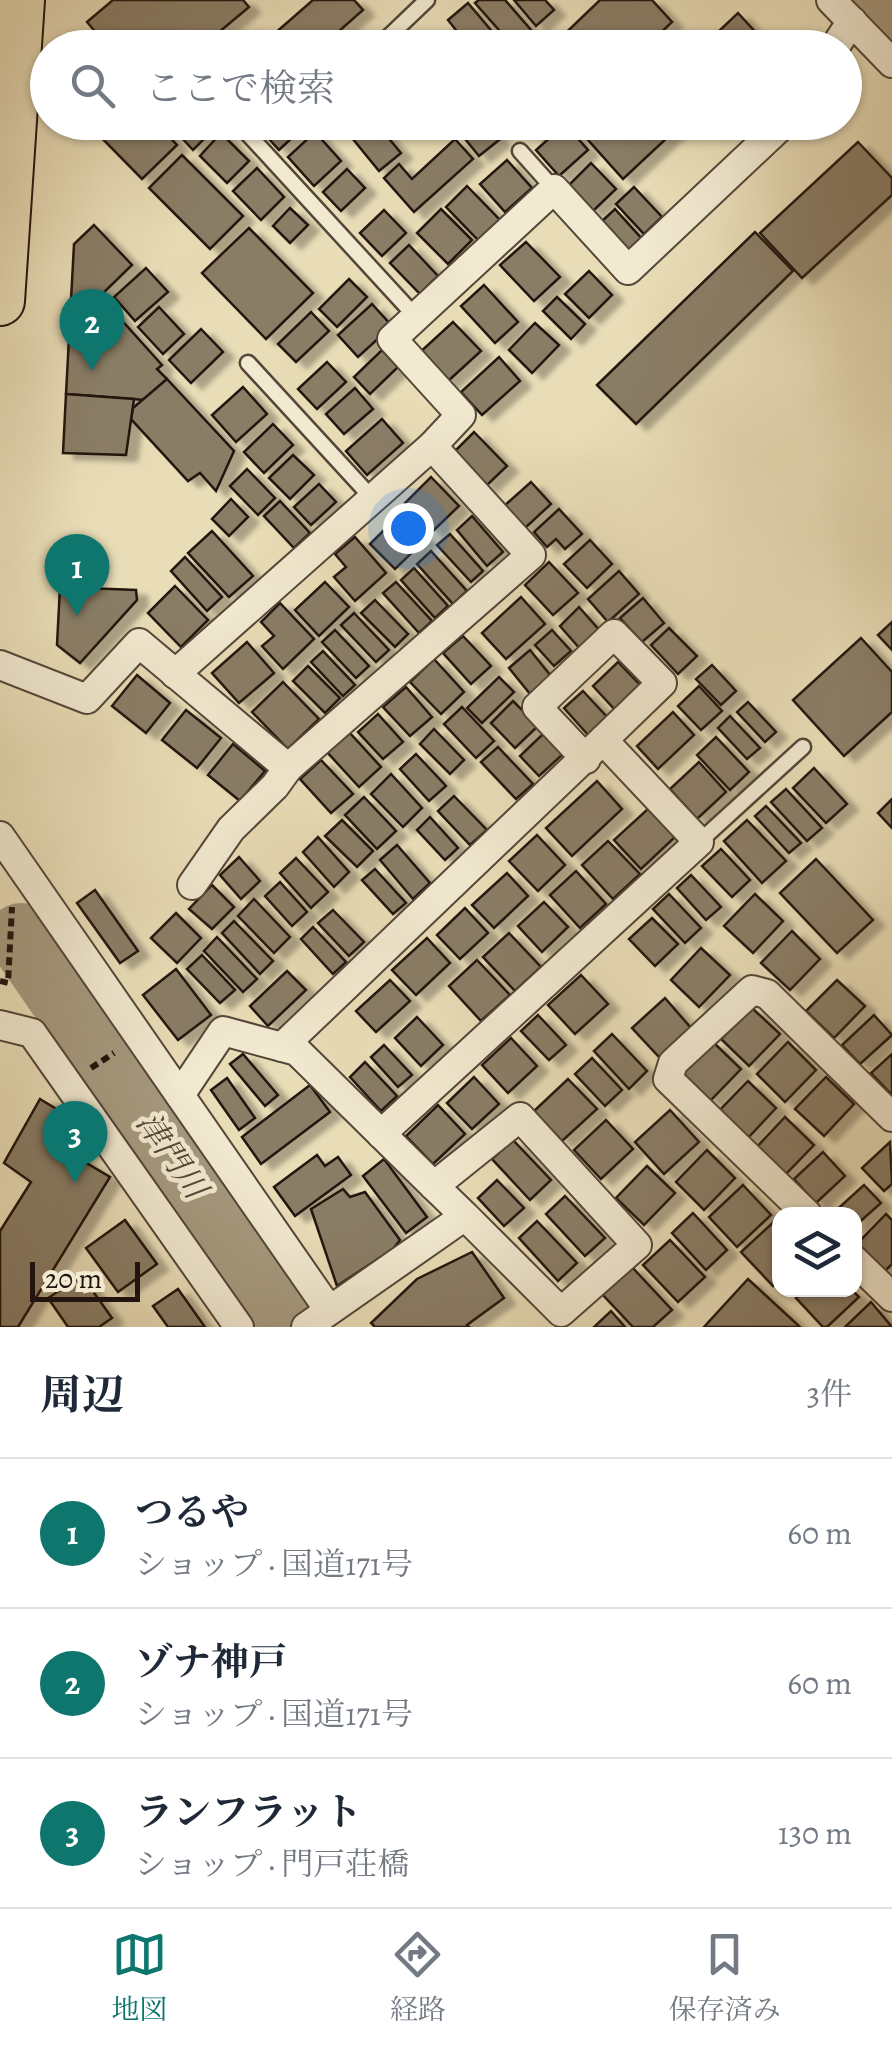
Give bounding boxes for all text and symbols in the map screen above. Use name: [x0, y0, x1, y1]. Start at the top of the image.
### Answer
search box: [30, 30, 862, 140]
icon: search: [65, 58, 120, 113]
text: ここで検索: [145, 62, 335, 114]
pin: 2: [59, 288, 124, 371]
your location: [383, 503, 434, 554]
pin: 1: [44, 534, 110, 616]
pin: 3: [42, 1100, 108, 1183]
water label: 津門川: [126, 1103, 219, 1209]
map controls: [772, 1207, 862, 1297]
button: layers: [772, 1207, 862, 1297]
scale bar: [30, 1257, 140, 1302]
text: 20 m: [45, 1260, 102, 1298]
text: 周辺: [40, 1366, 124, 1423]
text: 3件: [807, 1372, 852, 1416]
text: つるや: [135, 1486, 249, 1538]
text: 1: [67, 1511, 78, 1555]
text: 60 m: [787, 1511, 852, 1555]
text: ショップ · 国道171号: [135, 1542, 413, 1586]
text: ゾナ神戸: [135, 1636, 287, 1688]
text: 2: [65, 1661, 80, 1705]
text: 60 m: [787, 1661, 852, 1705]
text: ショップ · 国道171号: [135, 1692, 413, 1736]
text: ランフラット: [135, 1786, 362, 1838]
text: 3: [66, 1811, 79, 1855]
text: 130 m: [778, 1811, 852, 1855]
text: ショップ · 門戸荘橋: [135, 1842, 409, 1886]
tab: 地図: [111, 1927, 167, 2029]
tab: 経路: [390, 1927, 446, 2029]
tab: 保存済み: [669, 1927, 781, 2029]

